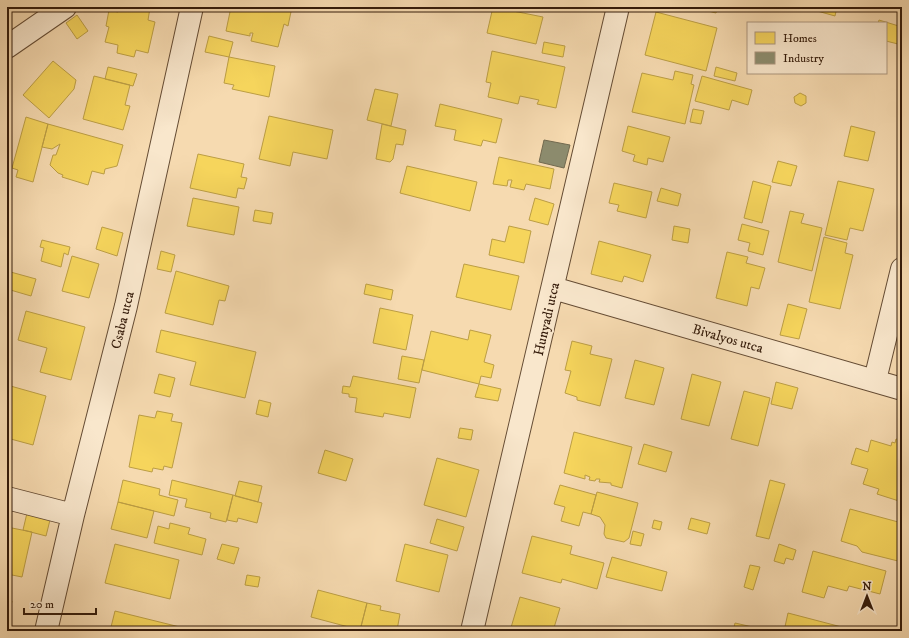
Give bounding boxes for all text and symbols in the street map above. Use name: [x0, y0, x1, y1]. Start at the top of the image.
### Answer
legend: [747, 22, 887, 74]
text: Homes: [783, 31, 817, 46]
text: Industry: [783, 51, 824, 66]
street label: Hunyadi utca: [530, 281, 564, 358]
street label: Csaba utca: [107, 290, 139, 351]
street label: Bivalyos utca: [690, 320, 765, 358]
north arrow: [847, 576, 887, 616]
text: N: [862, 580, 872, 594]
scale bar: [24, 590, 96, 616]
text: 20 m: [30, 597, 54, 612]

